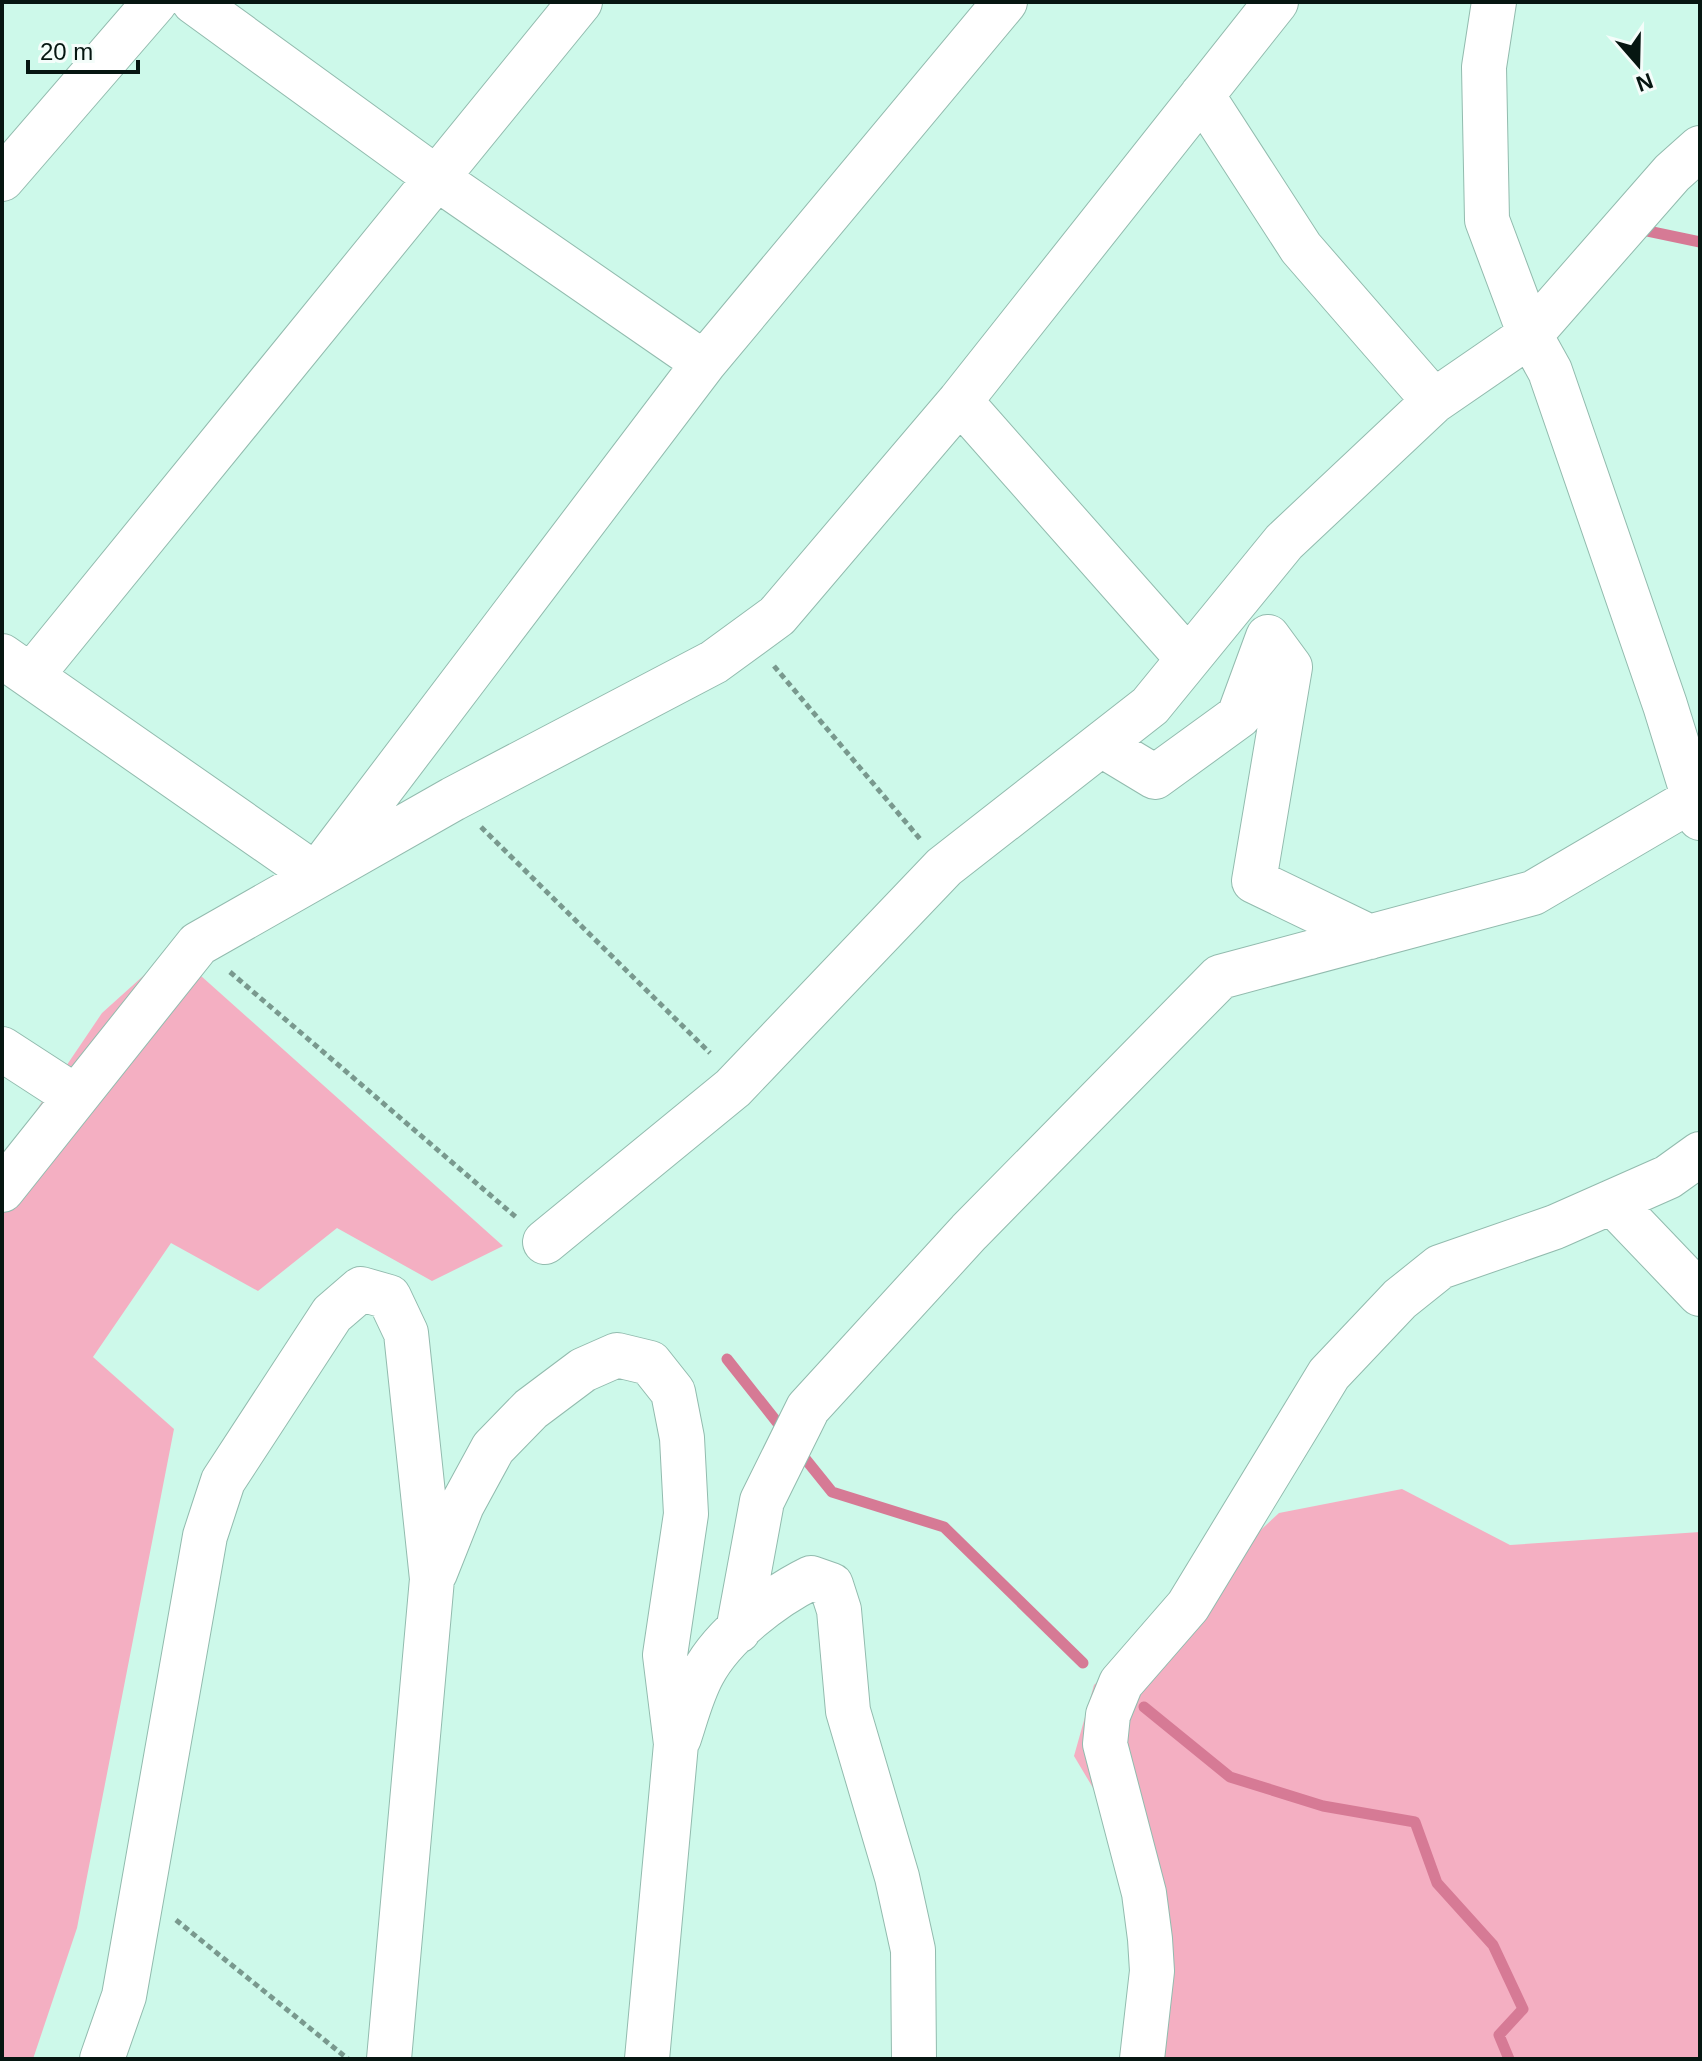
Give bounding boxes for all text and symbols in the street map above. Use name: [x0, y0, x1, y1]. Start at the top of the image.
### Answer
scale bar: [28, 24, 138, 74]
north arrow: [1598, 24, 1678, 104]
text: 20 m: [40, 38, 93, 65]
text: N: [1633, 68, 1656, 97]

